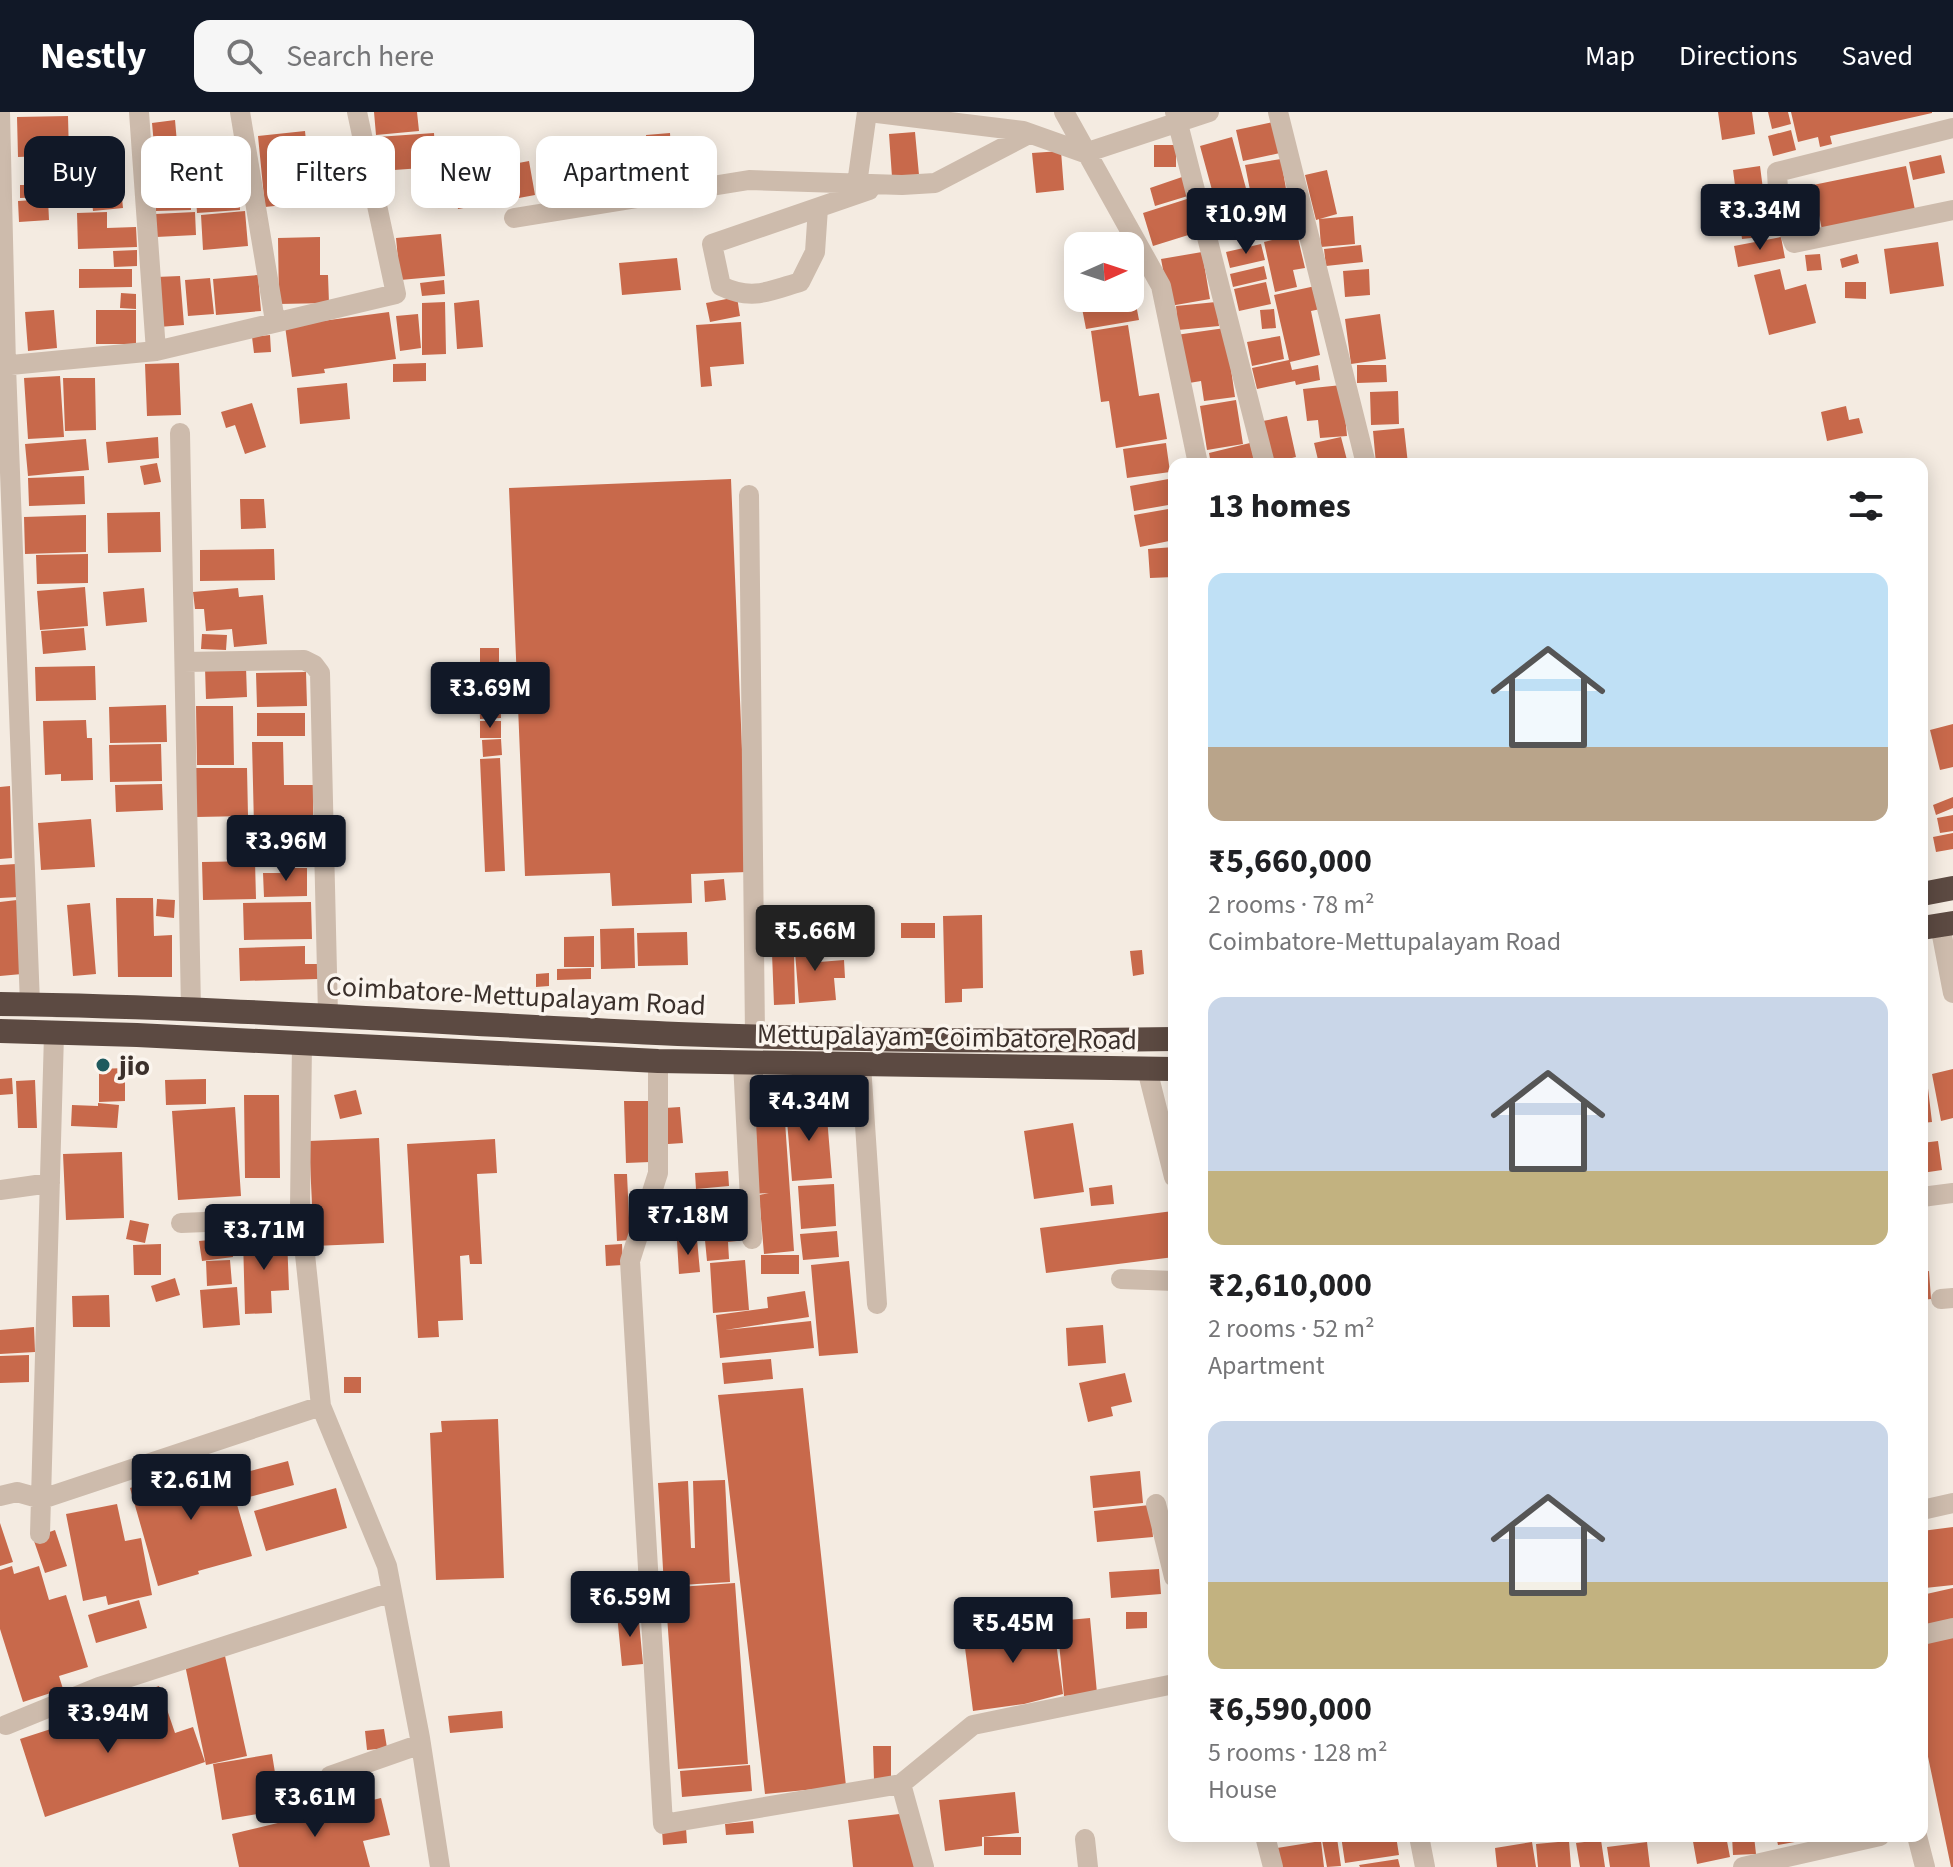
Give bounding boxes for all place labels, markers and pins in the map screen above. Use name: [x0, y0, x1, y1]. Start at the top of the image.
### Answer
pin: ₹3.34M: [1695, 184, 1825, 252]
pin: ₹10.9M: [1181, 188, 1311, 256]
pin: ₹3.69M: [425, 662, 555, 730]
pin: ₹3.96M: [221, 815, 351, 883]
pin: ₹5.66M: [750, 905, 880, 973]
place label: jio: [117, 1046, 150, 1086]
marker: jio: [94, 1056, 112, 1074]
pin: ₹4.34M: [744, 1075, 874, 1143]
pin: ₹7.18M: [623, 1189, 753, 1257]
pin: ₹3.71M: [199, 1204, 329, 1272]
pin: ₹2.61M: [126, 1454, 256, 1522]
pin: ₹6.59M: [565, 1571, 695, 1639]
pin: ₹5.45M: [948, 1597, 1078, 1665]
pin: ₹3.94M: [43, 1687, 173, 1755]
pin: ₹3.61M: [250, 1771, 380, 1839]

